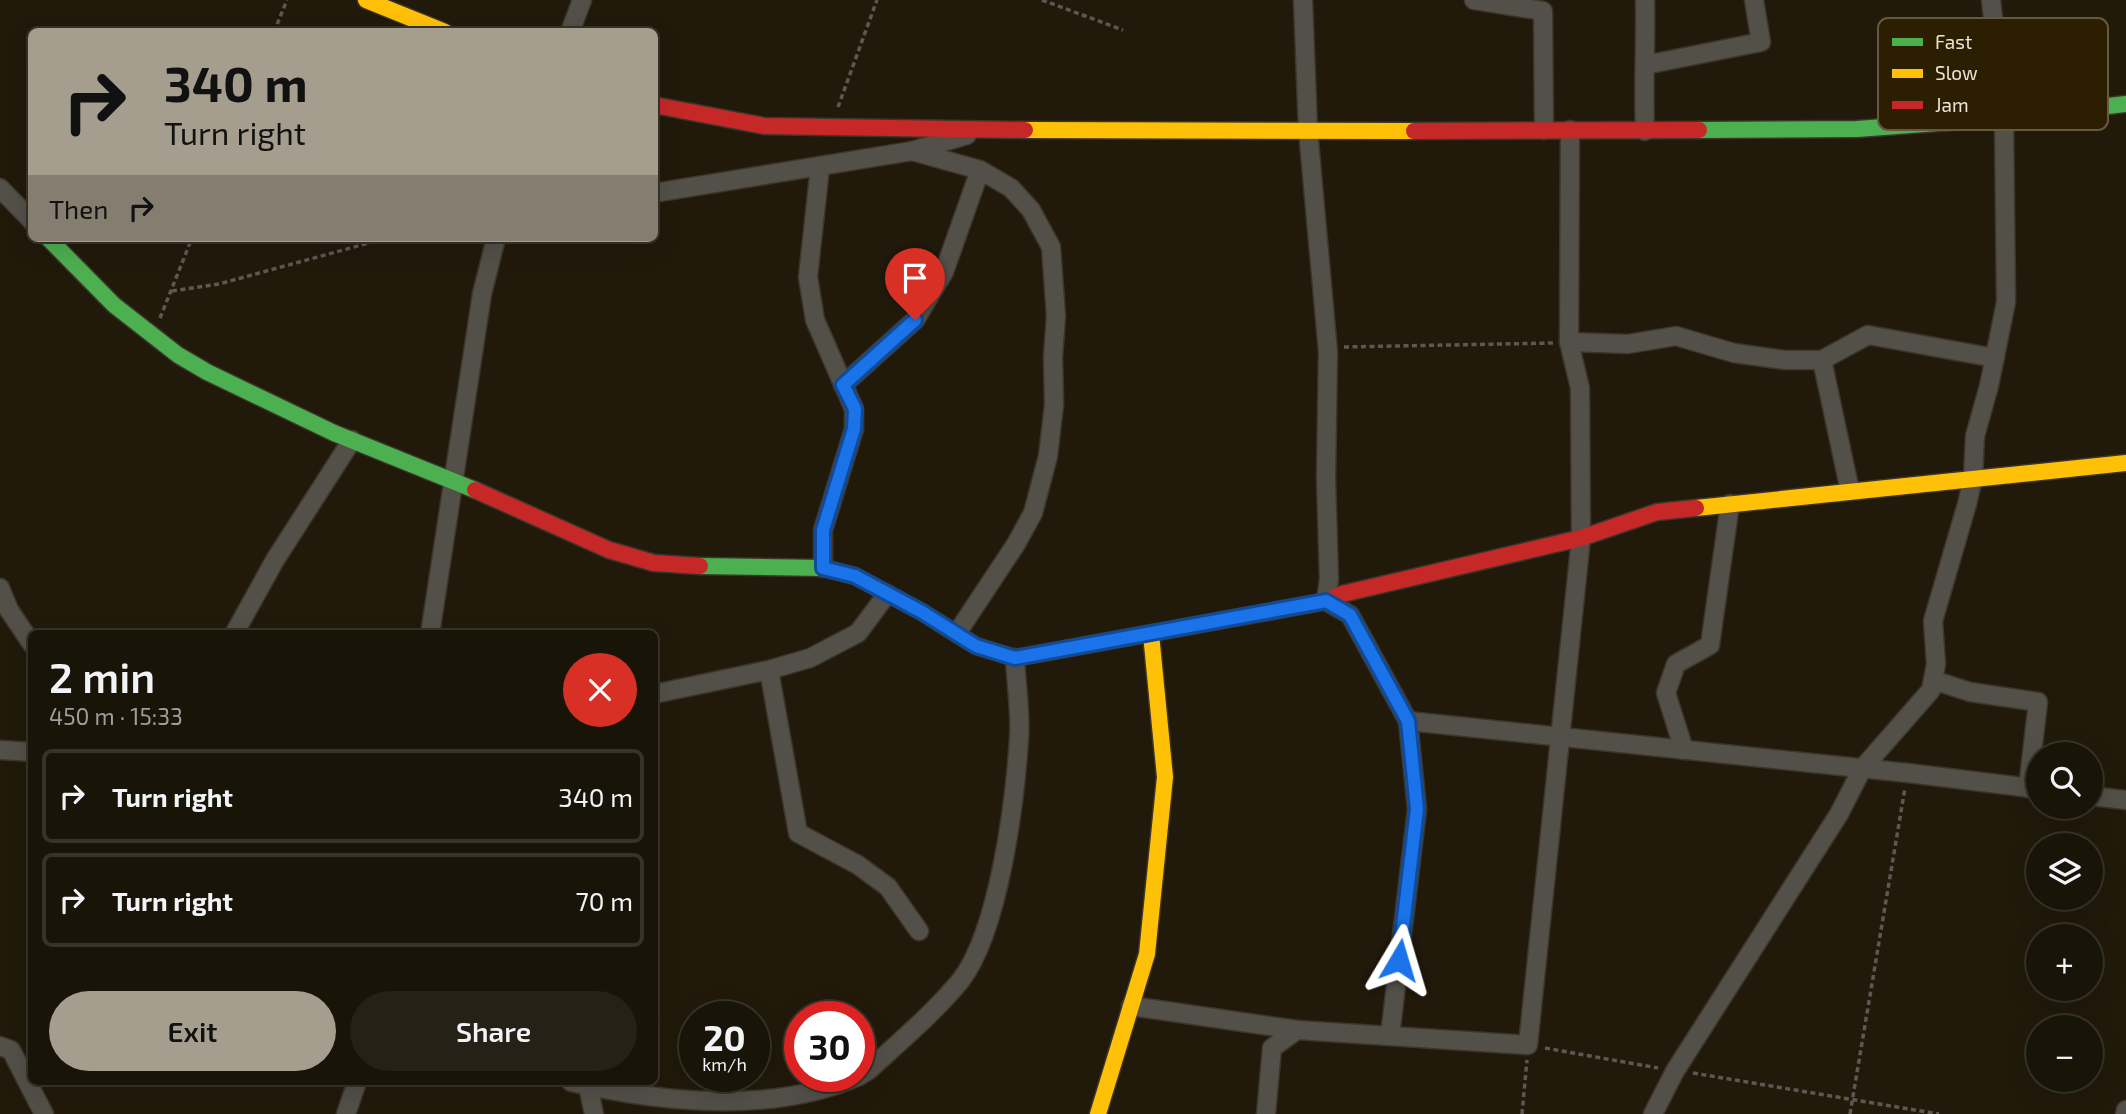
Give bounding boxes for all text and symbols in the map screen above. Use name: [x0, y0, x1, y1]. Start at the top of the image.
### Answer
legend: [1878, 18, 2108, 130]
text: Fast: [1935, 30, 1972, 53]
text: 340 m: [164, 53, 308, 112]
icon: right: [49, 56, 140, 147]
text: Slow: [1935, 61, 1978, 84]
text: Jam: [1935, 93, 1969, 116]
text: Turn right: [164, 113, 306, 151]
icon: right: [122, 189, 160, 227]
text: Then: [49, 193, 108, 224]
pin: [885, 248, 945, 320]
icon: arrive: [896, 259, 934, 297]
text: 2 min: [49, 651, 155, 701]
button: close: [563, 653, 637, 727]
text: 450 m · 15:33: [49, 702, 183, 730]
map controls: [2026, 742, 2103, 1092]
button: search: [2026, 742, 2103, 819]
icon: right: [53, 777, 91, 815]
text: Turn right: [112, 781, 233, 812]
text: 340 m: [558, 781, 633, 812]
button: layers: [2026, 833, 2103, 910]
icon: right: [53, 881, 91, 919]
text: Turn right: [112, 885, 233, 916]
text: 70 m: [575, 885, 633, 916]
position arrow: [1362, 923, 1436, 997]
button: +: [2026, 924, 2103, 1001]
button: Exit: [49, 991, 336, 1071]
button: Share: [350, 991, 637, 1071]
speed limit sign: 30: [784, 1001, 875, 1092]
button: −: [2026, 1015, 2103, 1092]
text: 20: [703, 1016, 746, 1058]
text: km/h: [702, 1053, 747, 1075]

